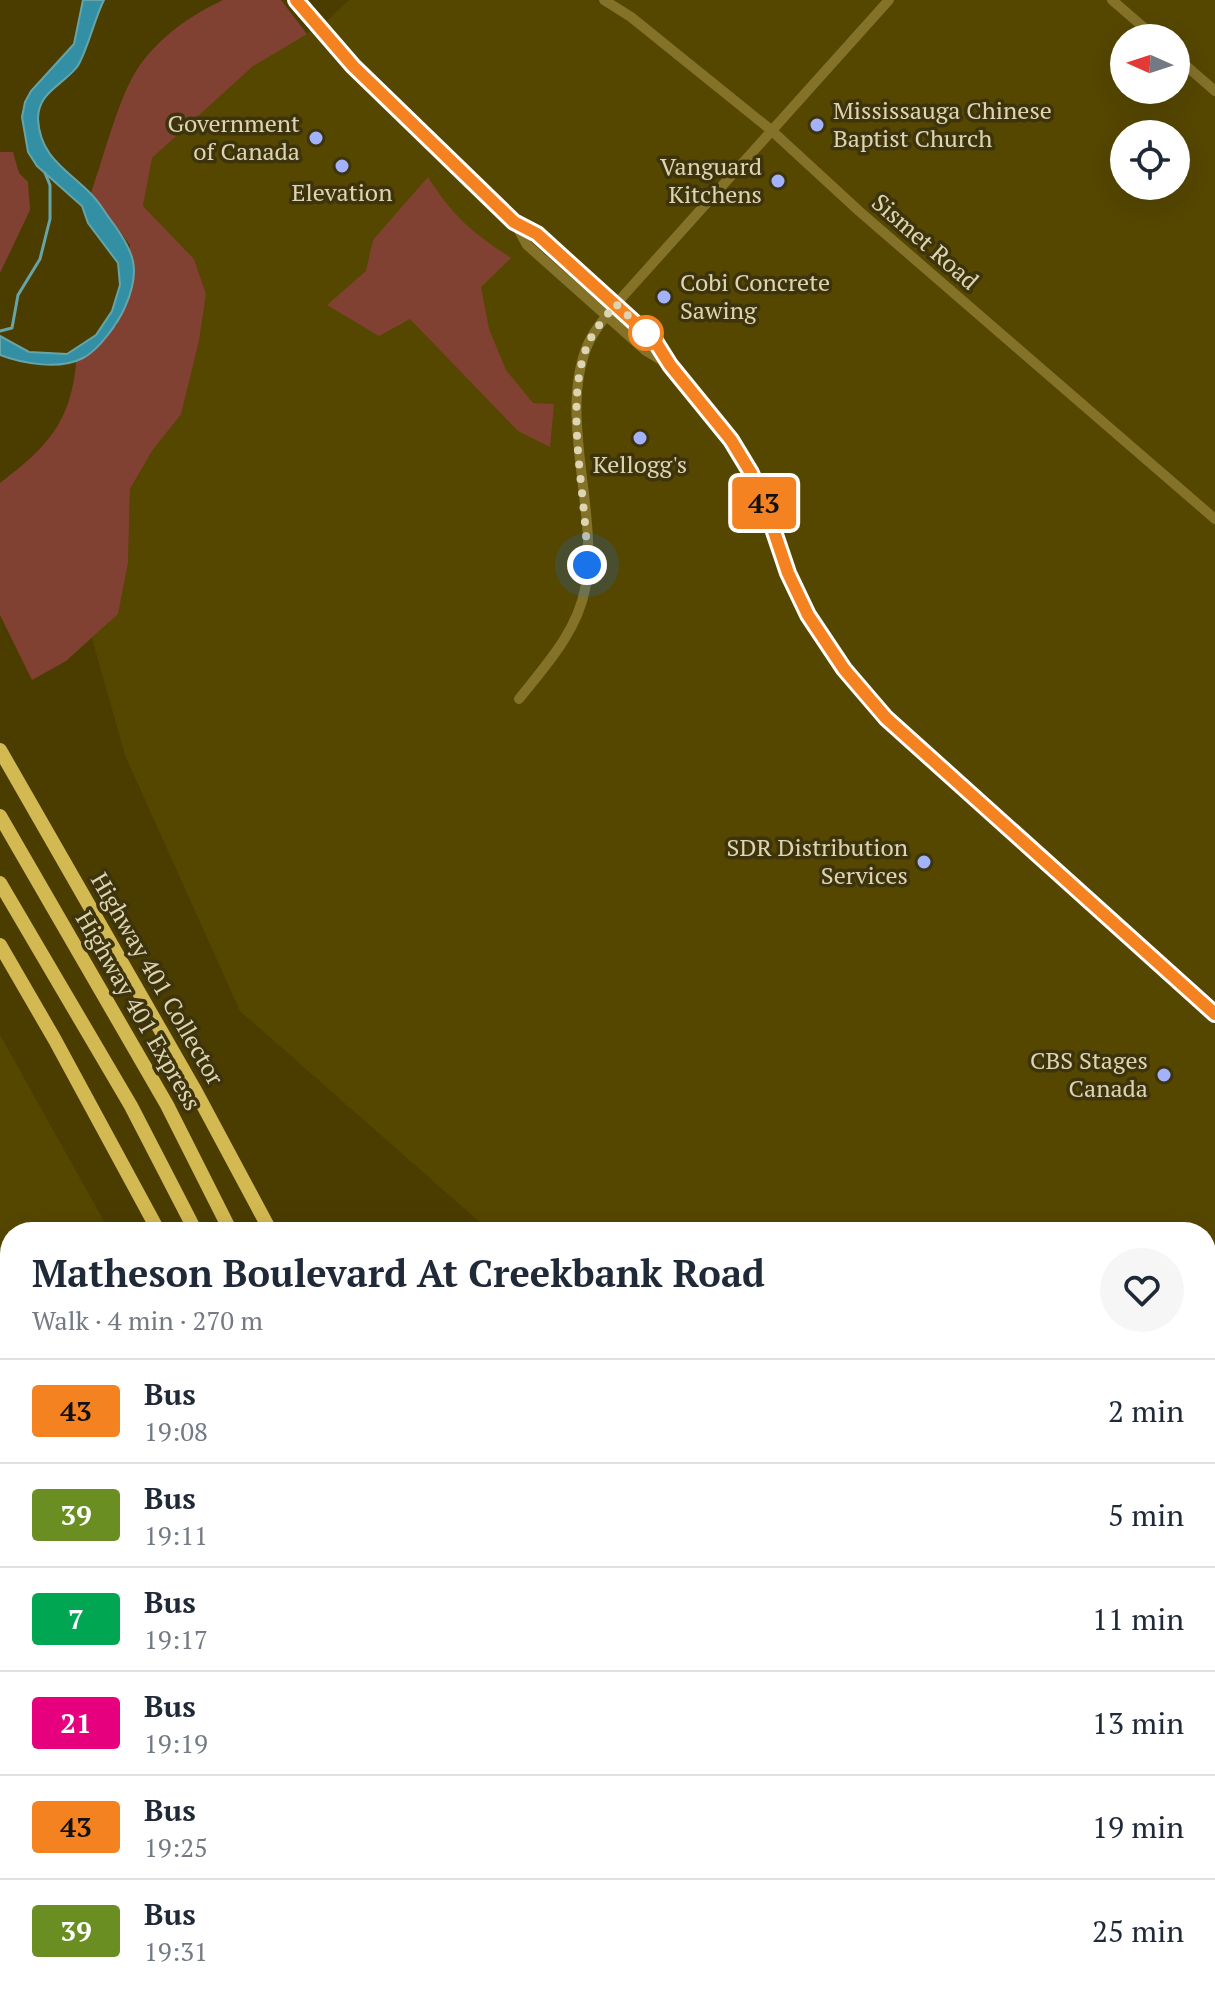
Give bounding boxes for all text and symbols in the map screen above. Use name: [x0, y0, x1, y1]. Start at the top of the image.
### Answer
north arrow: [1110, 24, 1190, 104]
map controls: [1110, 24, 1190, 200]
place label: Mississauga Chinese Baptist Church: [833, 94, 1052, 154]
place label: Government of Canada: [167, 107, 300, 167]
marker: Mississauga Chinese Baptist Church: [808, 116, 826, 134]
button: locate: [1110, 120, 1190, 200]
marker: Government of Canada: [307, 129, 325, 147]
place label: Vanguard Kitchens: [660, 150, 762, 210]
marker: Elevation: [333, 157, 351, 175]
marker: Vanguard Kitchens: [769, 172, 787, 190]
place label: Elevation: [292, 176, 392, 208]
street label: Sismet Road: [866, 186, 986, 296]
place label: Cobi Concrete Sawing: [680, 266, 830, 326]
marker: Cobi Concrete Sawing: [655, 288, 673, 306]
unlabelled marker: [629, 316, 663, 350]
marker: Kellogg's: [631, 429, 649, 447]
place label: Kellogg's: [593, 448, 687, 480]
line badge: 43: [728, 477, 800, 529]
text: 43: [748, 484, 780, 521]
your location: [567, 545, 607, 585]
place label: SDR Distribution Services: [727, 831, 908, 891]
marker: SDR Distribution Services: [915, 853, 933, 871]
street label: Highway 401 Collector: [84, 866, 232, 1091]
street label: Highway 401 Express: [69, 905, 209, 1116]
place label: CBS Stages Canada: [1030, 1044, 1148, 1104]
marker: CBS Stages Canada: [1155, 1066, 1173, 1084]
text: Matheson Boulevard At Creekbank Road: [32, 1248, 765, 1298]
button: heart: [1100, 1248, 1184, 1332]
text: Walk · 4 min · 270 m: [32, 1303, 263, 1337]
text: Bus: [144, 1374, 196, 1414]
text: 2 min: [1108, 1391, 1184, 1431]
text: 43: [60, 1392, 92, 1429]
text: 19:08: [144, 1414, 208, 1448]
text: Bus: [144, 1478, 196, 1518]
text: 5 min: [1108, 1495, 1184, 1535]
text: 39: [60, 1496, 92, 1533]
text: 19:11: [144, 1518, 208, 1552]
text: Bus: [144, 1582, 196, 1622]
text: 11 min: [1092, 1599, 1184, 1639]
text: 7: [68, 1600, 84, 1637]
text: 19:17: [144, 1622, 208, 1656]
text: Bus: [144, 1686, 196, 1726]
text: 13 min: [1092, 1703, 1184, 1743]
text: 21: [60, 1704, 92, 1741]
text: 19:19: [144, 1726, 208, 1760]
text: Bus: [144, 1790, 196, 1830]
text: 19 min: [1092, 1807, 1184, 1847]
text: 43: [60, 1808, 92, 1845]
text: 19:25: [144, 1830, 208, 1864]
text: Bus: [144, 1894, 196, 1934]
text: 25 min: [1092, 1911, 1184, 1951]
text: 39: [60, 1912, 92, 1949]
text: 19:31: [144, 1934, 208, 1968]

